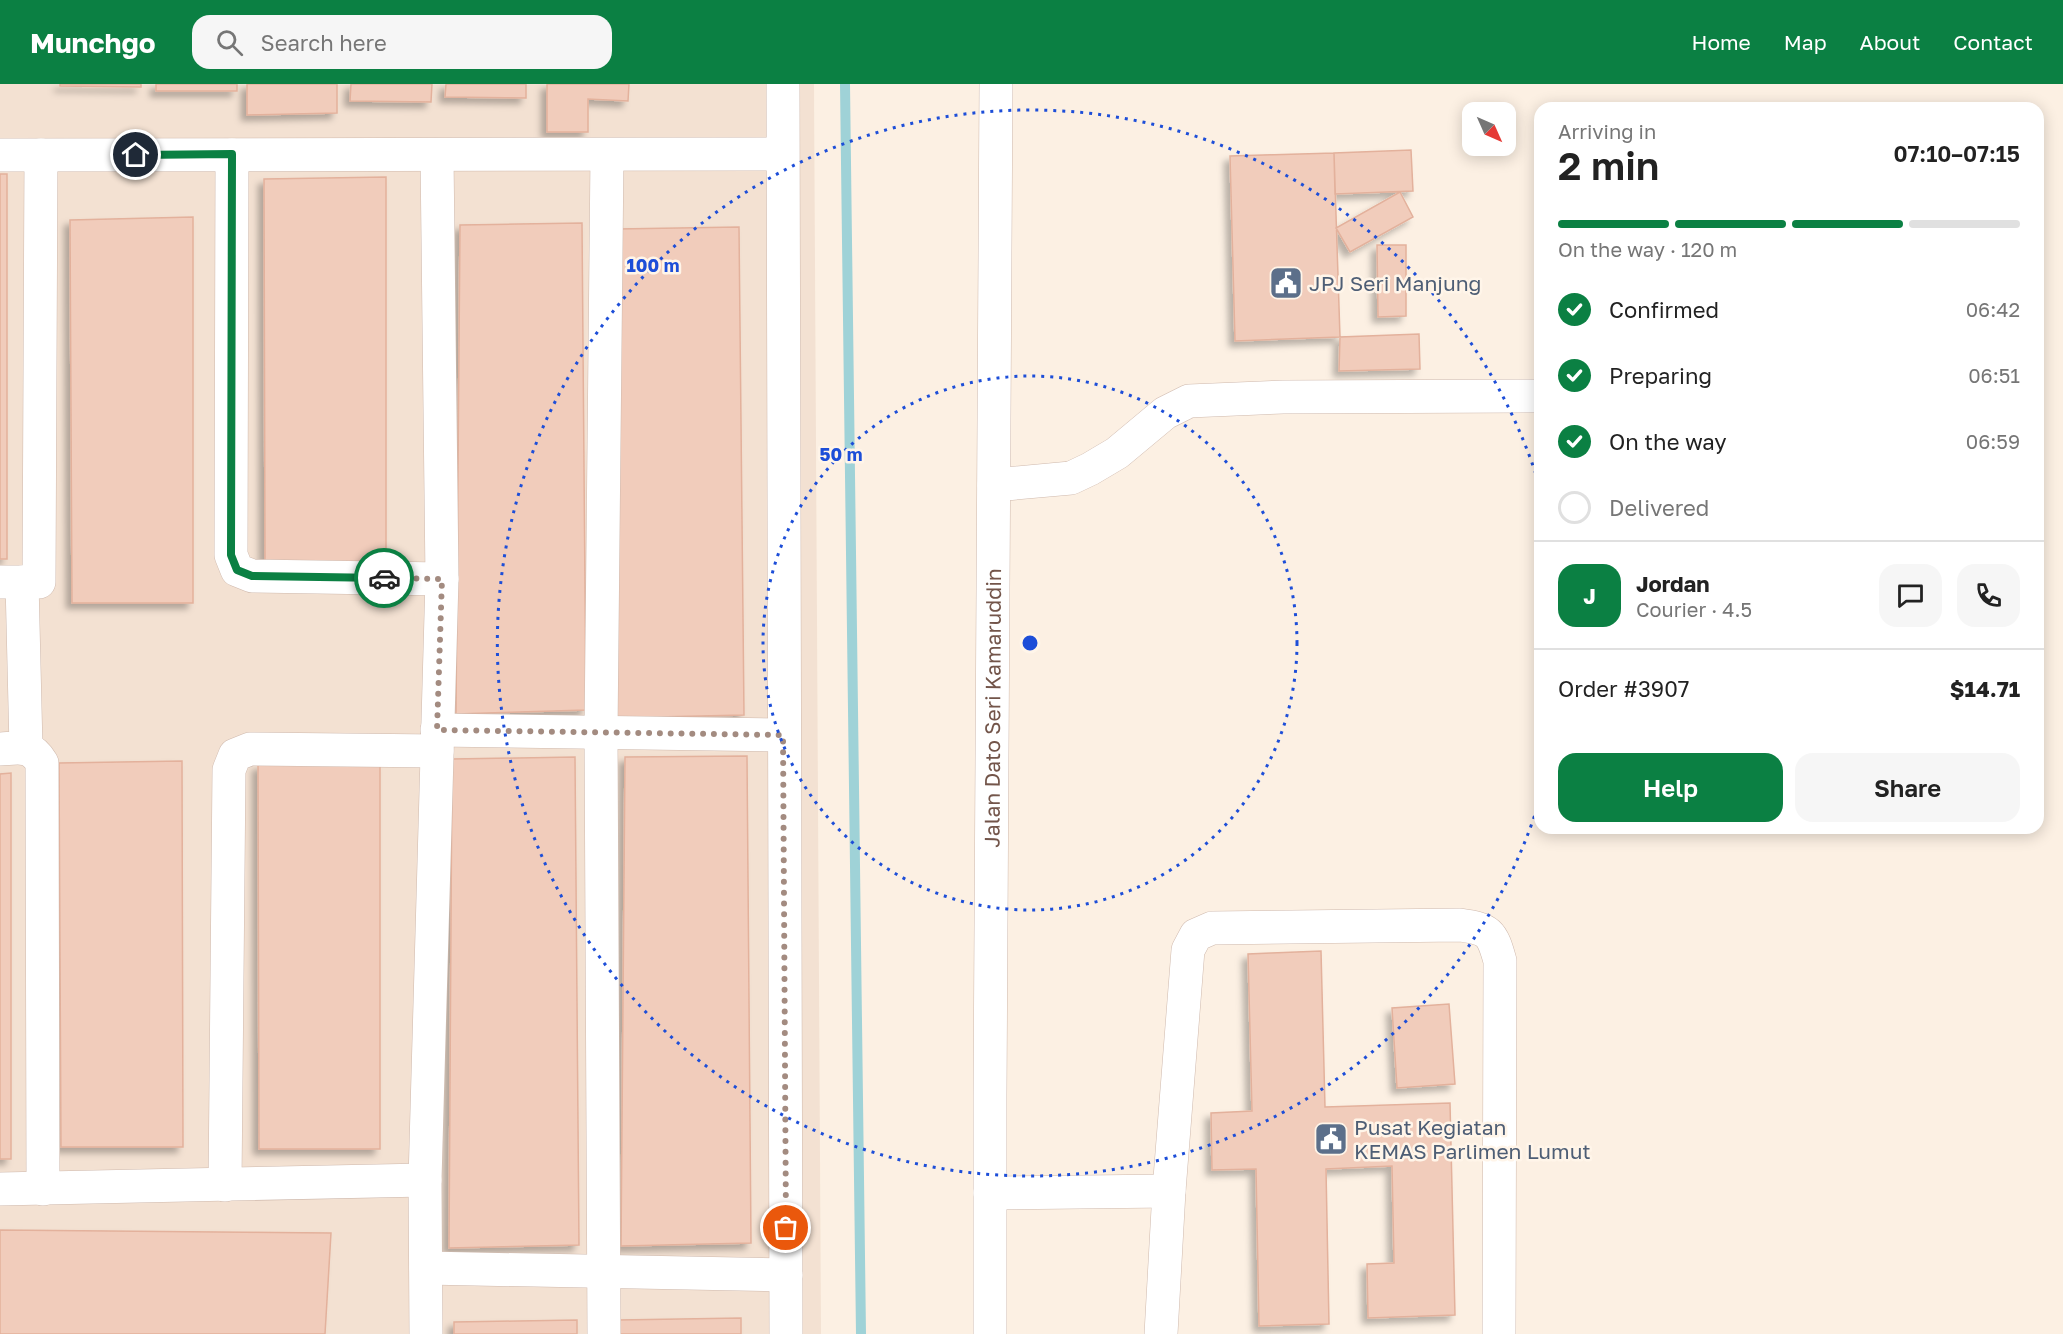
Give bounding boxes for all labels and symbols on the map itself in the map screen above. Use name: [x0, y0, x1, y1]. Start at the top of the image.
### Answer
north arrow: [1462, 102, 1516, 156]
pin: [110, 129, 161, 180]
text: 100 m: [627, 254, 679, 276]
public building icon: JPJ Seri Manjung: [1268, 265, 1304, 301]
place label: JPJ Seri Manjung: [1309, 270, 1482, 296]
text: 50 m: [820, 443, 862, 465]
courier: [354, 548, 414, 608]
street label: Jalan Dato Seri Kamaruddin: [978, 568, 1006, 848]
centre of rings: [1020, 633, 1040, 653]
place label: Pusat Kegiatan KEMAS Parlimen Lumut: [1354, 1114, 1591, 1164]
public building icon: Pusat Kegiatan KEMAS Parlimen Lumut: [1313, 1121, 1349, 1157]
pin: [760, 1202, 811, 1253]

